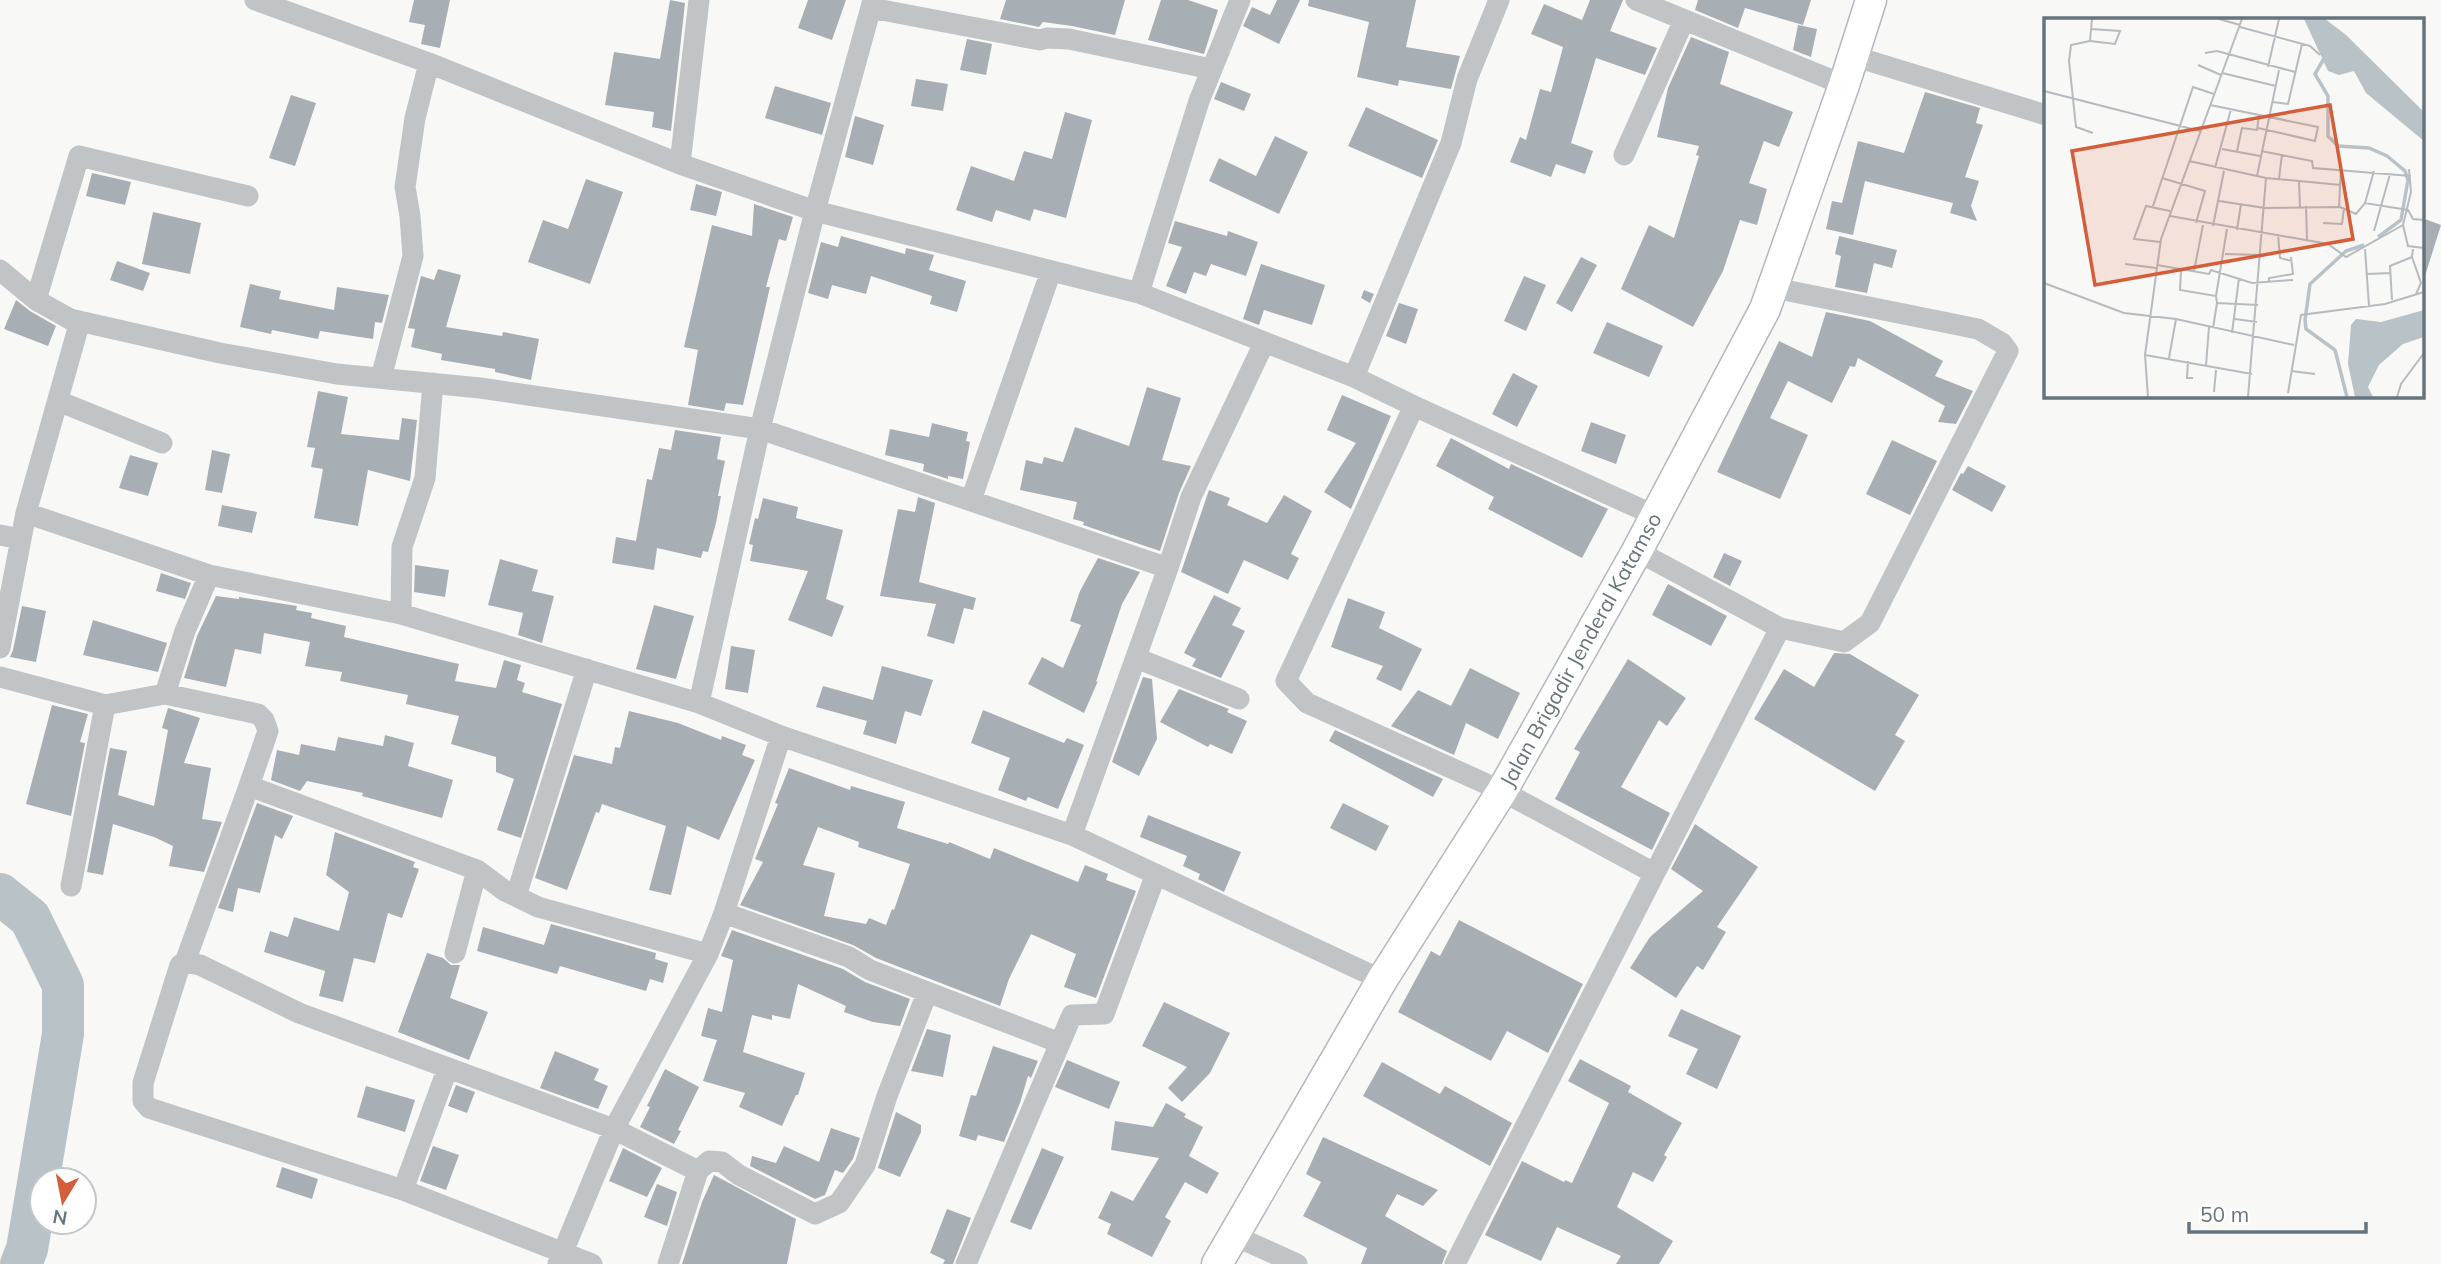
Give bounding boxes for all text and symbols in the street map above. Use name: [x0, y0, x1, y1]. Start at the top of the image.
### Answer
inset map: [2044, 18, 2424, 397]
street label: Jalan Brigadir Jenderal Katamso: [1494, 508, 1667, 791]
north arrow: [28, 1166, 98, 1236]
scale bar: [2189, 1190, 2366, 1234]
text: 50 m: [2200, 1201, 2249, 1227]
text: N: [51, 1205, 69, 1231]

